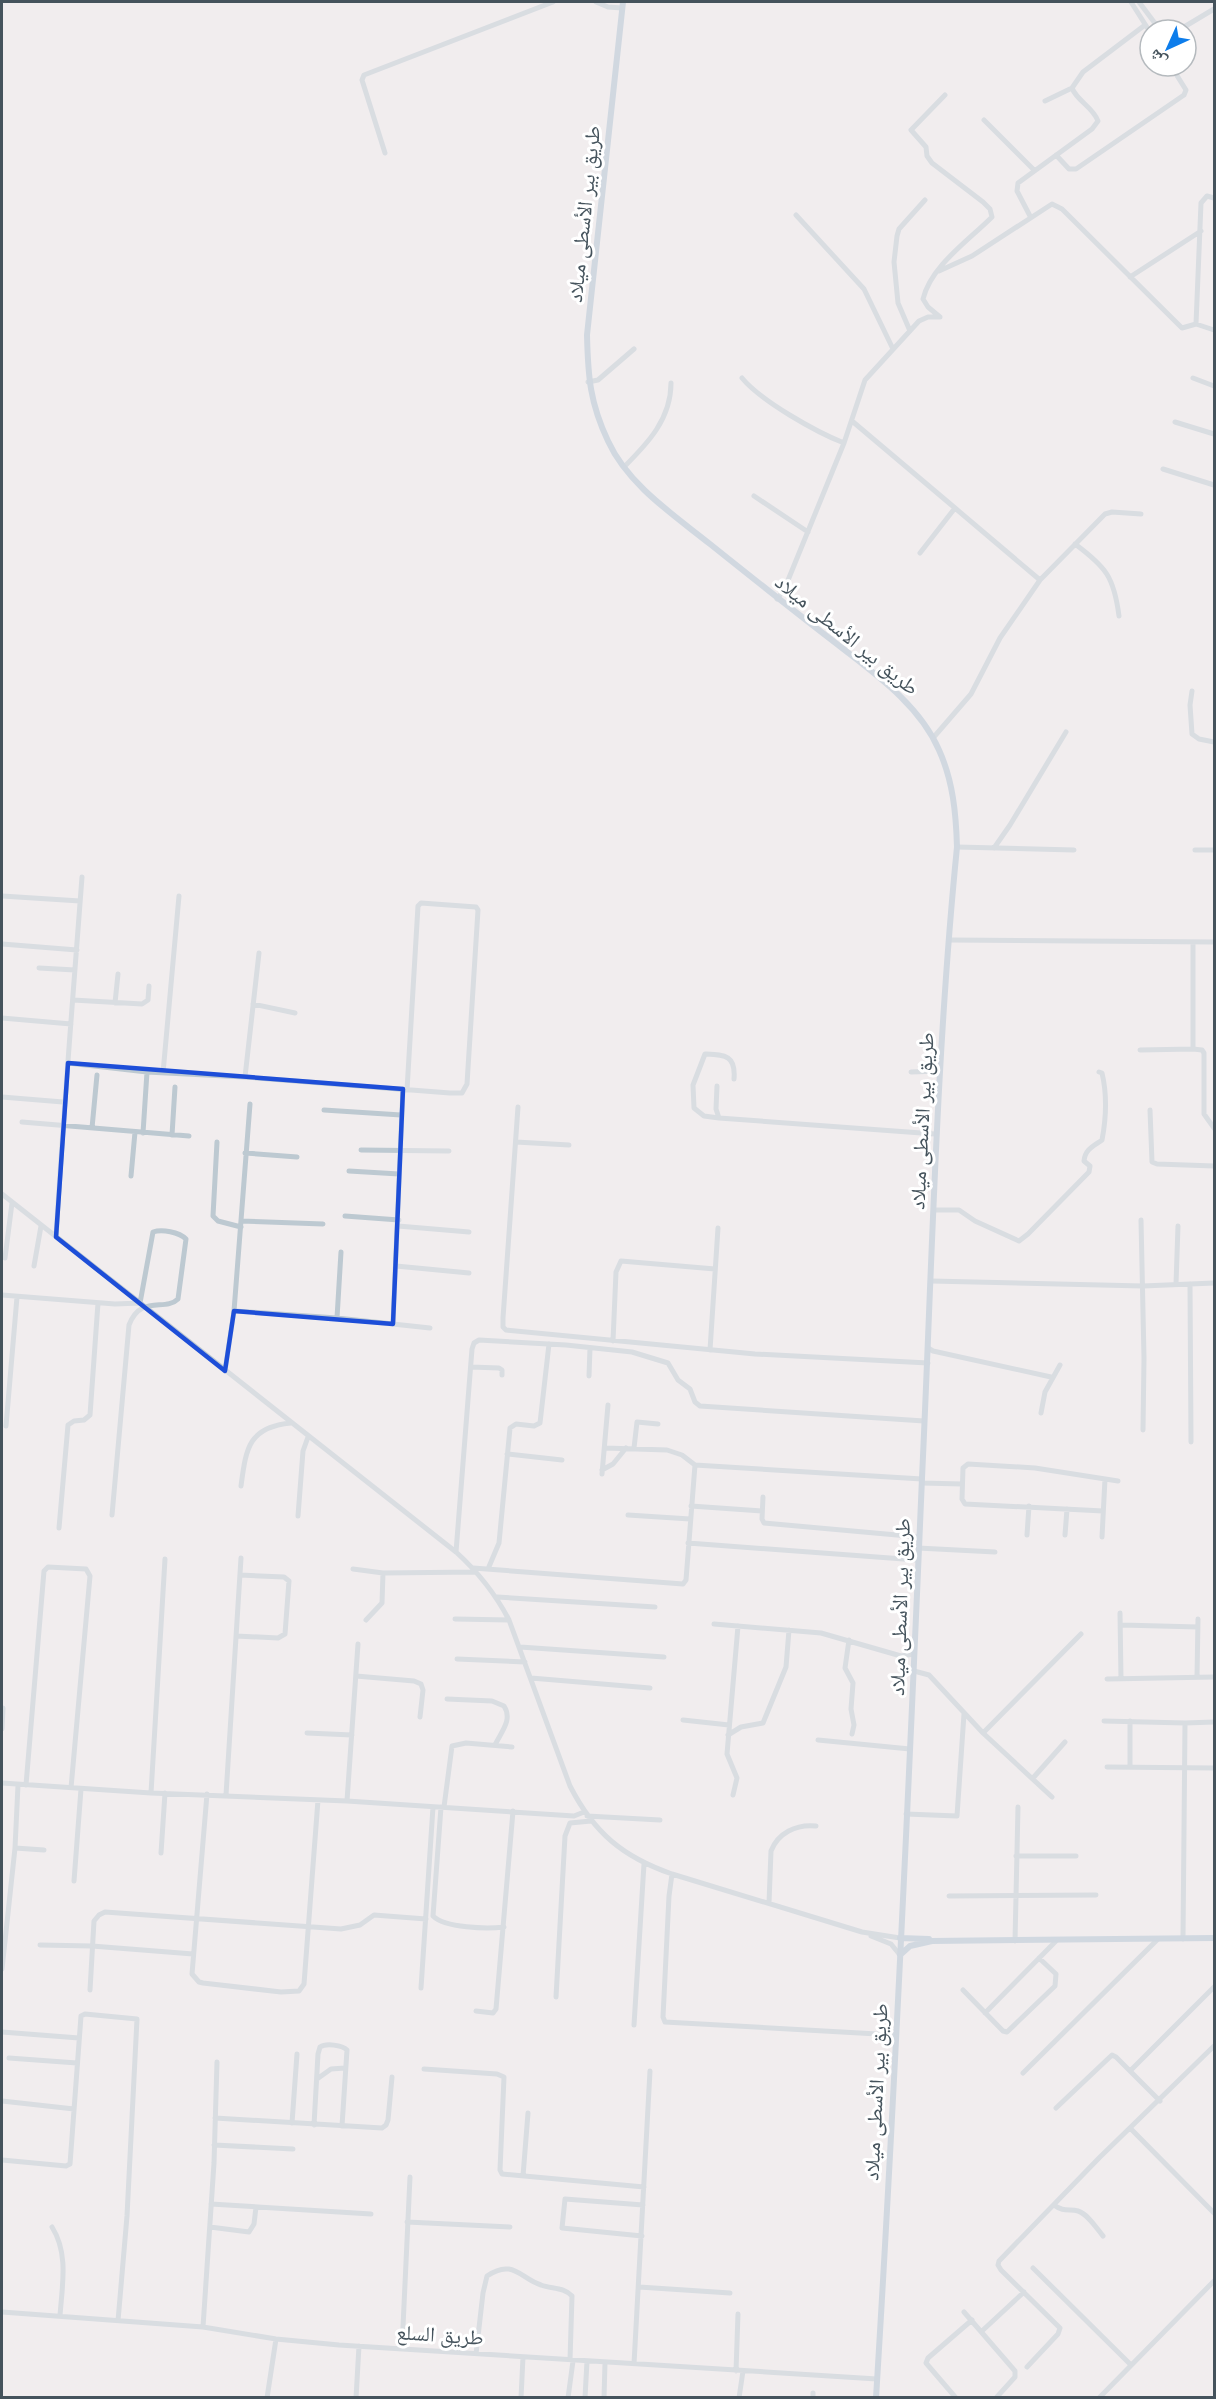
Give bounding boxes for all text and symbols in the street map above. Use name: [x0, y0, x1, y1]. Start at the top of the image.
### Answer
north arrow: [1138, 18, 1198, 78]
text: ش: [1144, 45, 1171, 72]
street label: طريق بير الأسطى ميلاد: [561, 124, 607, 304]
street label: طريق بير الأسطى ميلاد: [769, 568, 925, 702]
street label: طريق بير الأسطى ميلاد: [903, 1032, 941, 1210]
street label: طريق بير الأسطى ميلاد: [883, 1518, 917, 1696]
street label: طريق بير الأسطى ميلاد: [857, 2003, 895, 2181]
street label: طريق السلع: [396, 2318, 484, 2352]

